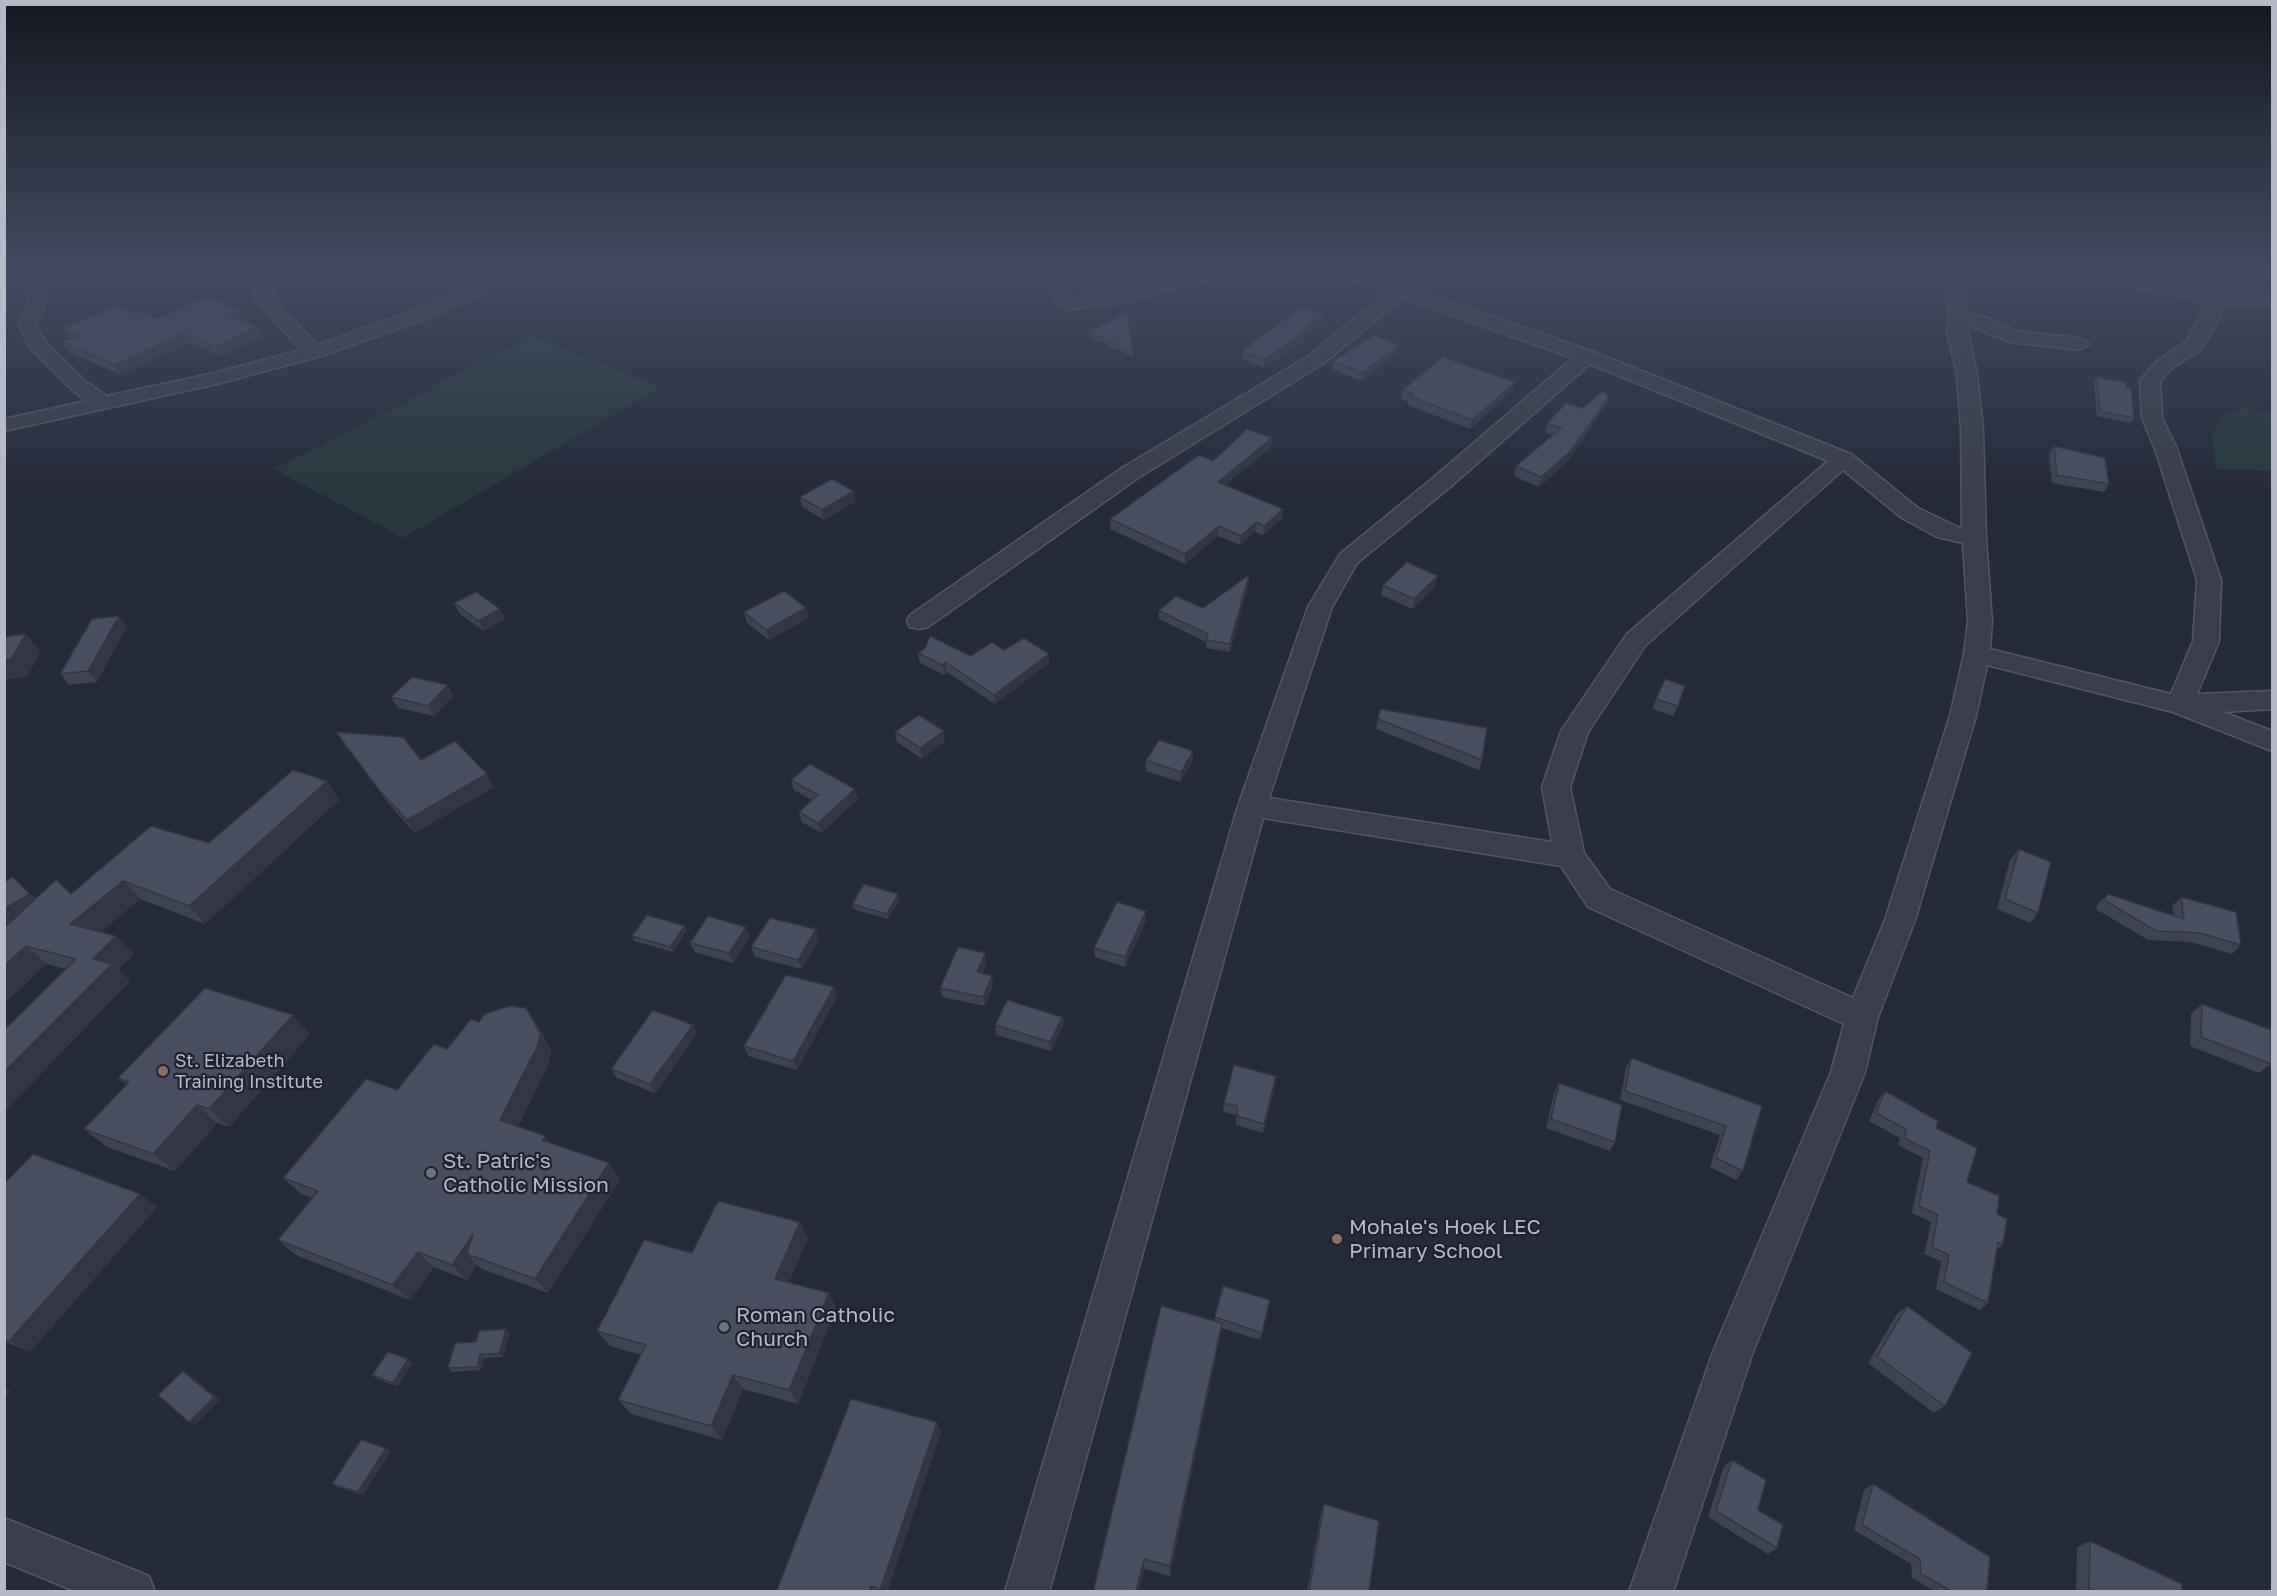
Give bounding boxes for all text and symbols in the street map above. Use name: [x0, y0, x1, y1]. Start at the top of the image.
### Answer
place label: St. Elizabeth Training Institute: [175, 1050, 323, 1092]
marker: St. Elizabeth Training Institute: [156, 1064, 170, 1078]
place label: St. Patric's Catholic Mission: [443, 1148, 609, 1198]
marker: St. Patric's Catholic Mission: [424, 1166, 438, 1180]
place label: Mohale's Hoek LEC Primary School: [1349, 1214, 1541, 1264]
marker: Mohale's Hoek LEC Primary School: [1330, 1232, 1344, 1246]
place label: Roman Catholic Church: [736, 1302, 895, 1352]
marker: Roman Catholic Church: [717, 1320, 731, 1334]

